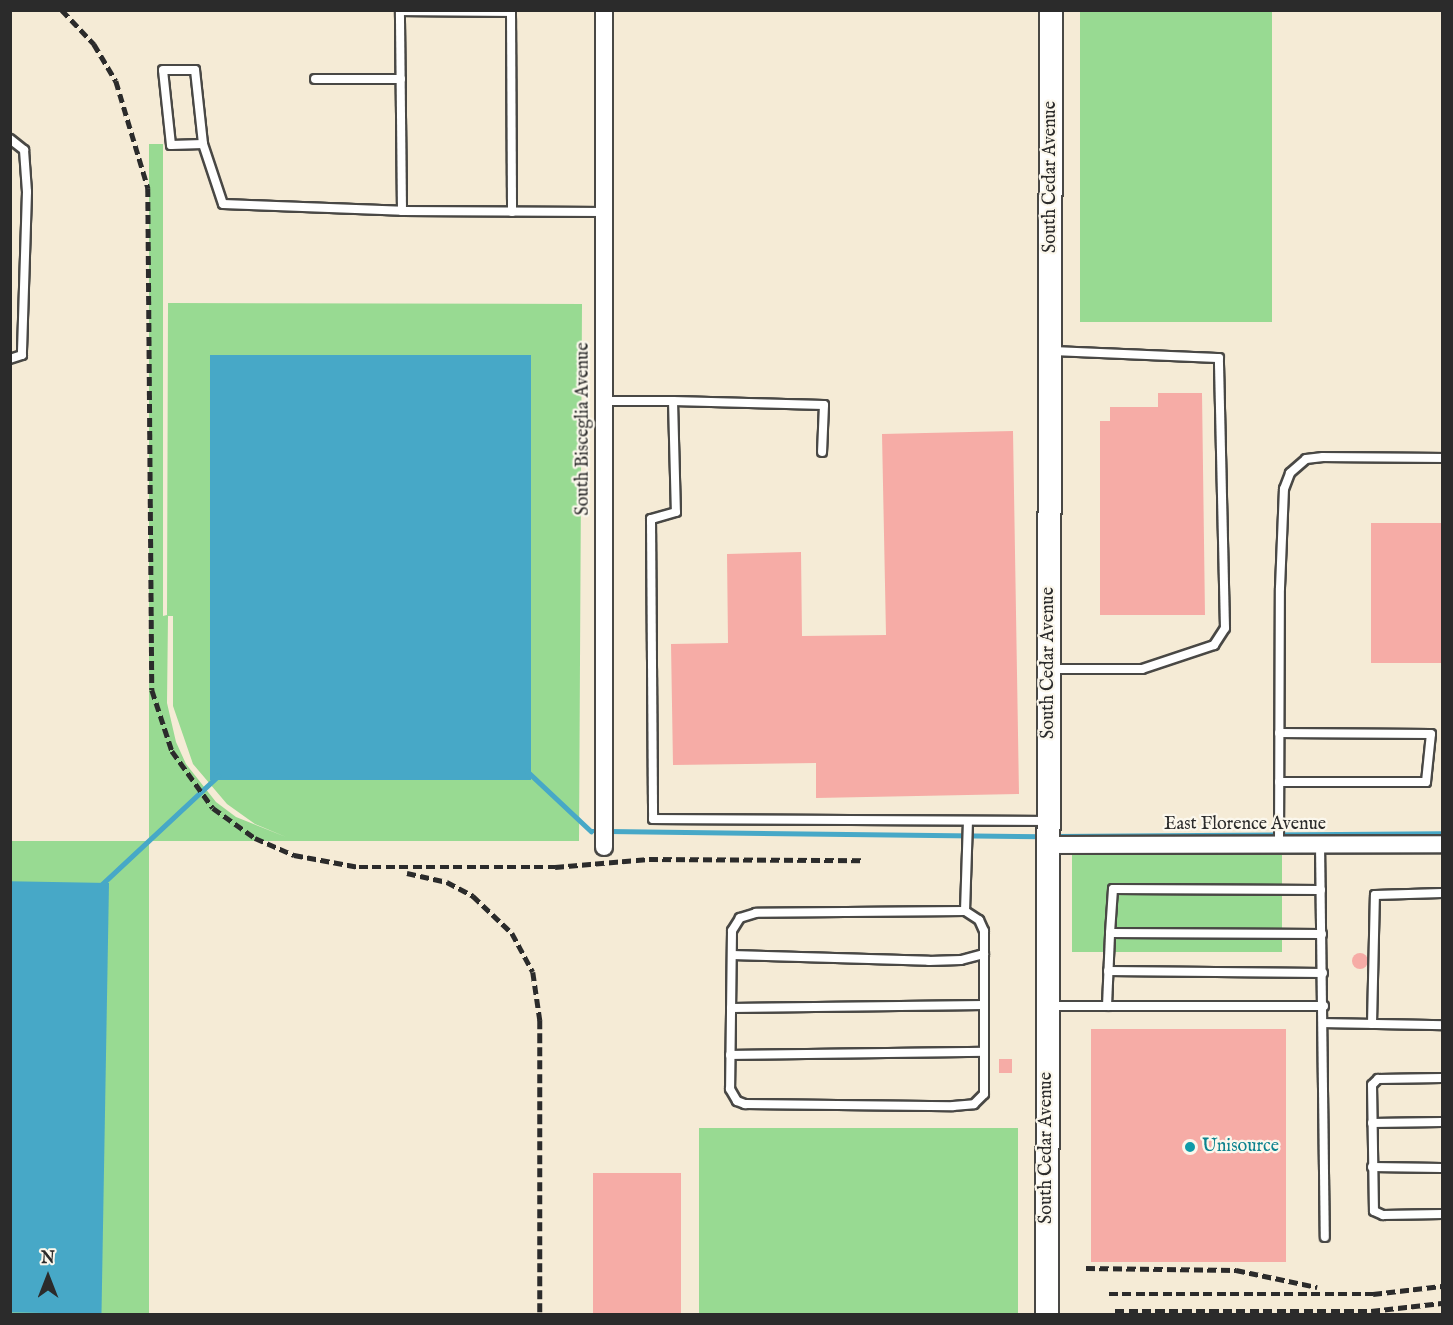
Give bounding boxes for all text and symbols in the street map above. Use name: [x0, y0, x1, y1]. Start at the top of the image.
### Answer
street label: South Cedar Avenue: [1040, 101, 1062, 253]
street label: South Bisceglia Avenue: [573, 342, 595, 516]
street label: South Cedar Avenue: [1038, 587, 1060, 739]
street label: East Florence Avenue: [1164, 814, 1326, 836]
street label: South Cedar Avenue: [1036, 1072, 1058, 1224]
place label: Unisource: [1202, 1136, 1279, 1158]
marker: Unisource: [1183, 1140, 1197, 1154]
north arrow: [18, 1247, 78, 1307]
text: N: [41, 1249, 55, 1269]

